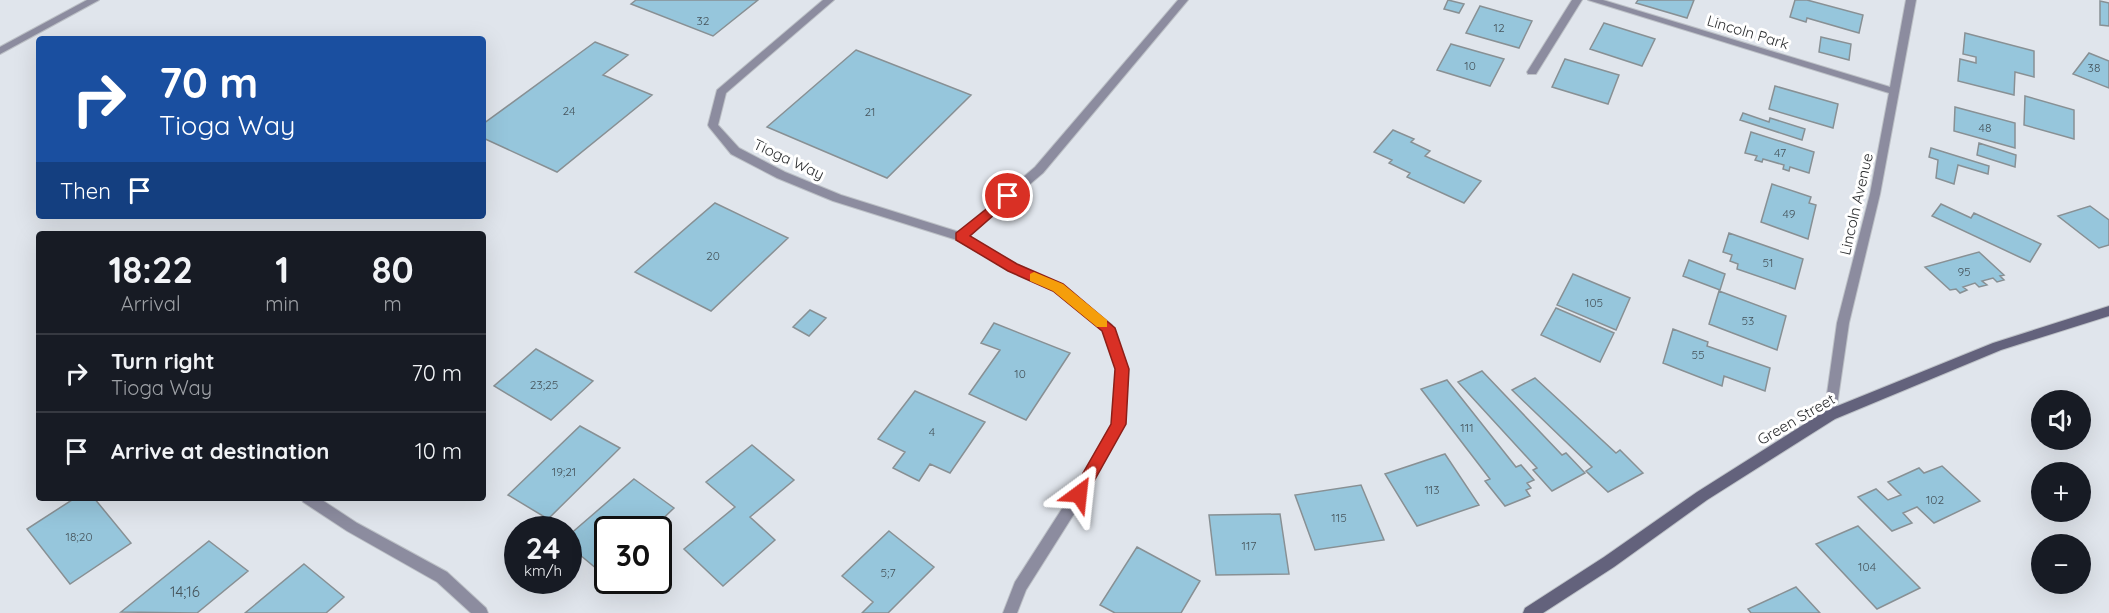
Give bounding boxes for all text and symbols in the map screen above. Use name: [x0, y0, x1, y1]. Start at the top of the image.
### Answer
street label: Lincoln Park: [1705, 11, 1791, 53]
house number: 32: [697, 13, 710, 28]
house number: 12: [1493, 20, 1505, 35]
text: 70 m: [159, 56, 258, 109]
house number: 10: [1464, 58, 1476, 73]
icon: right: [60, 60, 138, 138]
house number: 38: [2088, 60, 2100, 75]
house number: 24: [563, 103, 575, 118]
house number: 21: [864, 104, 876, 119]
text: Tioga Way: [159, 108, 295, 142]
house number: 48: [1979, 120, 1991, 135]
street label: Tioga Way: [751, 134, 827, 184]
house number: 47: [1774, 145, 1786, 160]
street label: Lincoln Avenue: [1835, 151, 1877, 257]
pin: [982, 170, 1033, 221]
icon: arrive: [123, 174, 156, 207]
text: Then: [60, 177, 111, 205]
icon: arrive: [991, 179, 1024, 212]
house number: 49: [1783, 206, 1796, 221]
text: 18:22: [108, 247, 193, 292]
text: 1: [275, 247, 289, 292]
text: 80: [372, 247, 414, 292]
house number: 20: [706, 248, 720, 263]
house number: 51: [1763, 255, 1773, 270]
house number: 95: [1957, 264, 1971, 279]
text: Arrival: [121, 291, 181, 316]
text: min: [265, 291, 299, 316]
text: m: [384, 291, 402, 316]
house number: 105: [1585, 295, 1603, 310]
house number: 53: [1742, 313, 1754, 328]
text: Turn right: [111, 347, 215, 375]
house number: 55: [1691, 347, 1705, 362]
icon: right: [60, 357, 93, 390]
text: 70 m: [412, 359, 462, 387]
house number: 10: [1014, 366, 1026, 381]
text: Tioga Way: [111, 375, 212, 400]
house number: 23;25: [530, 377, 558, 392]
street label: Green Street: [1754, 389, 1838, 449]
map controls: [2031, 390, 2091, 594]
button: sound: [2031, 390, 2091, 450]
house number: 111: [1460, 420, 1474, 435]
house number: 4: [929, 424, 935, 439]
icon: arrive: [60, 435, 93, 468]
text: Arrive at destination: [111, 437, 329, 465]
text: 10 m: [415, 437, 462, 465]
position arrow: [1047, 462, 1111, 526]
button: +: [2031, 462, 2091, 522]
house number: 19;21: [552, 464, 576, 479]
house number: 113: [1424, 482, 1440, 497]
house number: 102: [1926, 492, 1944, 507]
house number: 115: [1331, 510, 1347, 525]
speed limit sign: 30: [594, 516, 672, 594]
house number: 18;20: [65, 529, 93, 544]
text: 24: [526, 529, 560, 567]
button: −: [2031, 534, 2091, 594]
house number: 117: [1241, 538, 1257, 553]
house number: 104: [1858, 559, 1876, 574]
text: km/h: [524, 561, 562, 580]
house number: 5;7: [880, 565, 896, 580]
house number: 14;16: [170, 582, 200, 601]

